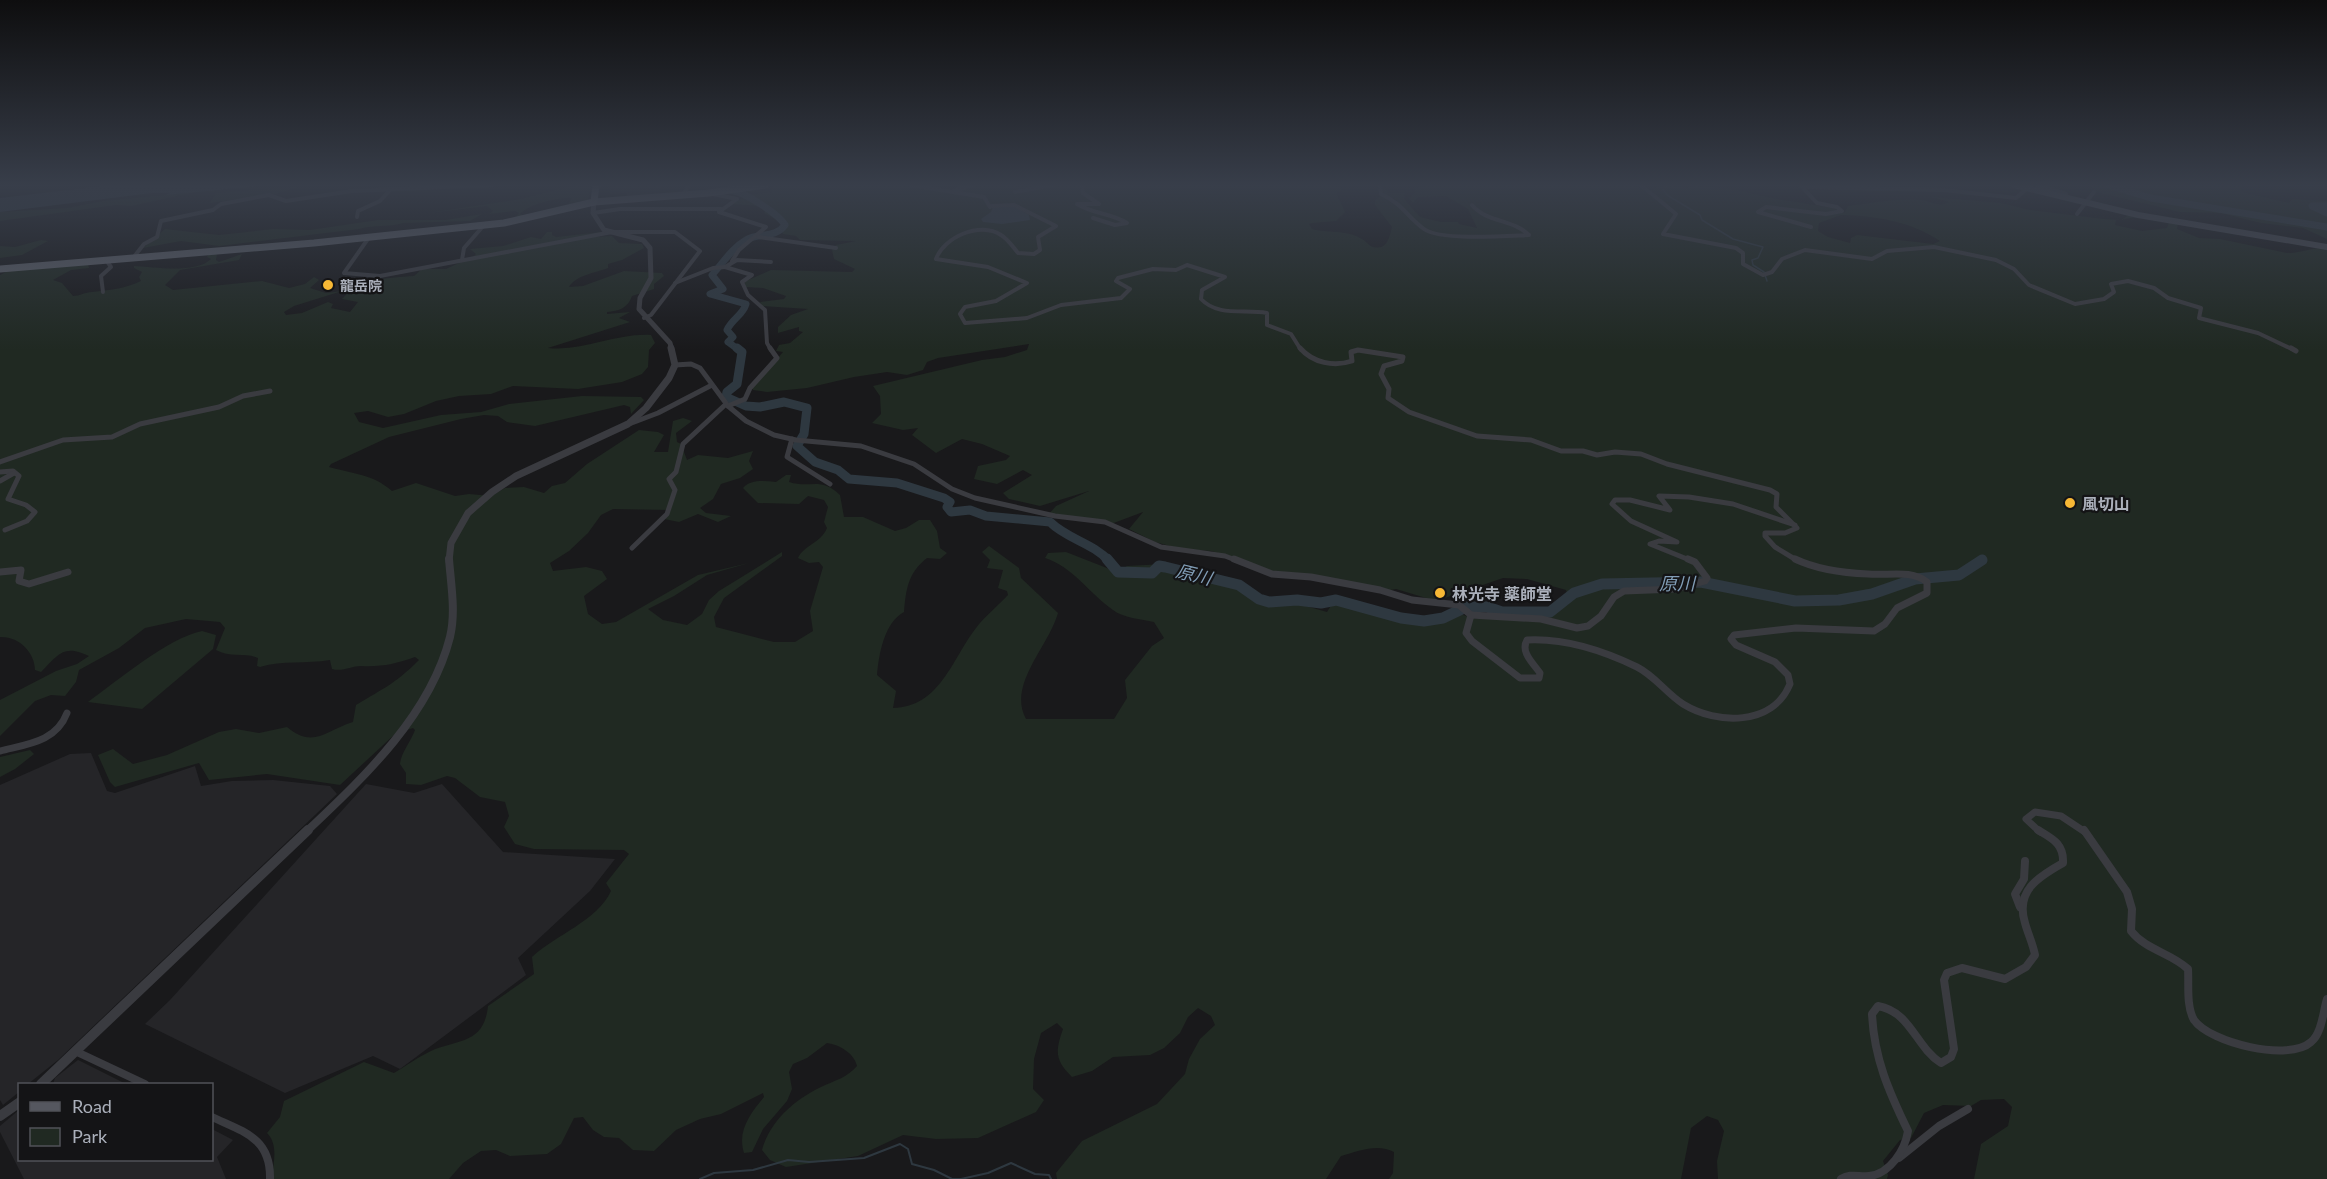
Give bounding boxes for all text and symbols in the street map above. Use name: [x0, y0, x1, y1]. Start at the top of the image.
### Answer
place label: 龍岳院: [340, 277, 382, 294]
marker: 龍岳院: [321, 278, 335, 292]
place label: 風切山: [2082, 494, 2130, 513]
marker: 風切山: [2063, 496, 2077, 510]
water label: 原川: [1174, 559, 1216, 590]
water label: 原川: [1659, 572, 1697, 594]
place label: 林光寺 薬師堂: [1452, 584, 1552, 603]
marker: 林光寺 薬師堂: [1433, 586, 1447, 600]
legend: [18, 1083, 213, 1161]
text: Road: [72, 1095, 112, 1117]
text: Park: [72, 1125, 108, 1147]

